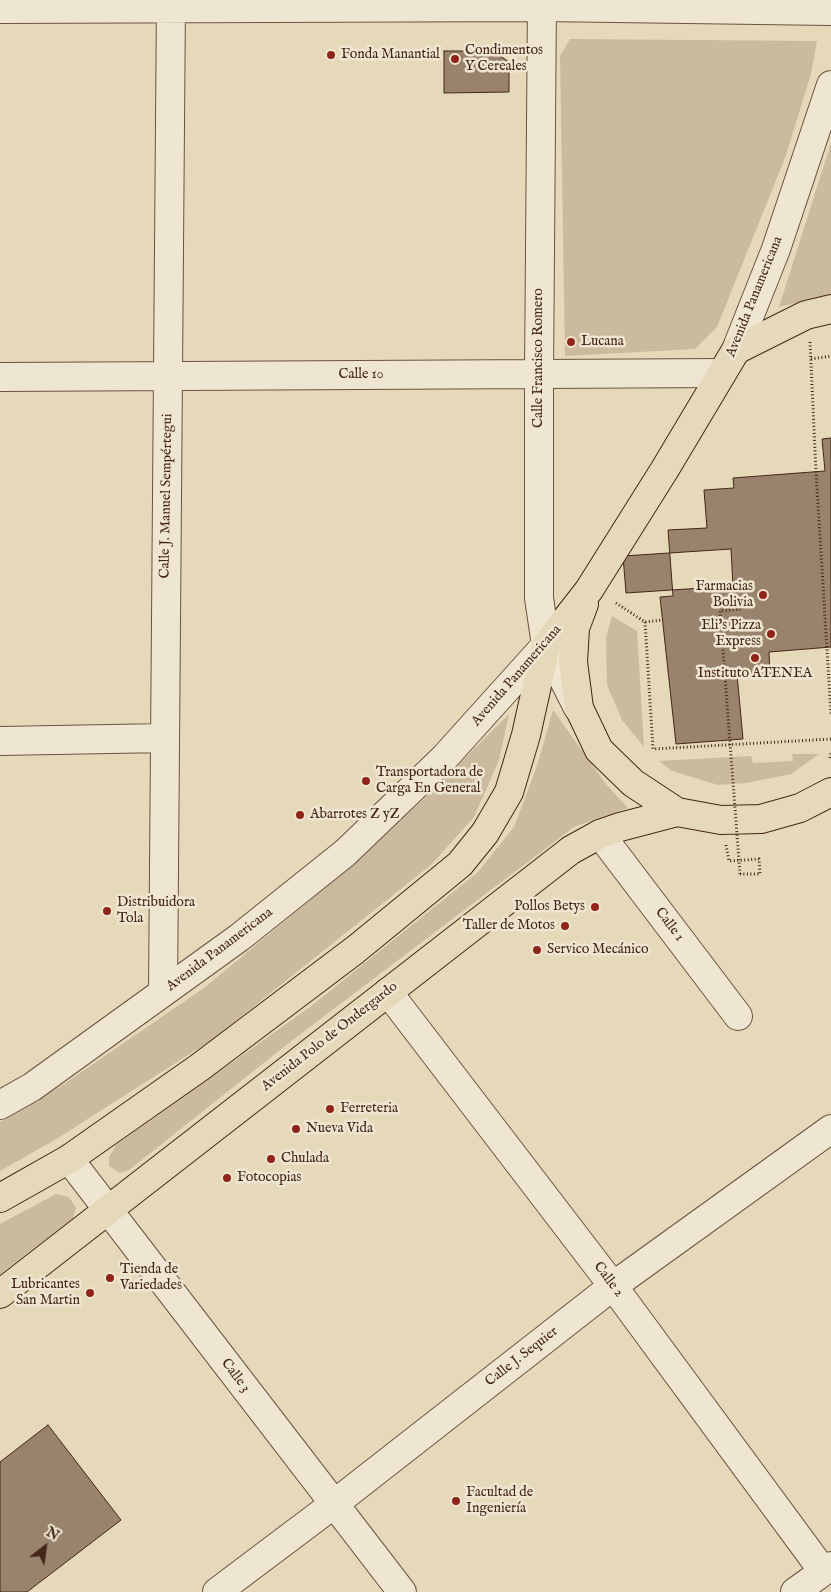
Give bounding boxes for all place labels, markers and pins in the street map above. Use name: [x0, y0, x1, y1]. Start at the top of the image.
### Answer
place label: Condimentos Y Cereales: [465, 43, 543, 75]
place label: Fonda Manantial: [341, 47, 440, 63]
marker: Fonda Manantial: [325, 49, 337, 61]
marker: Condimentos Y Cereales: [449, 53, 461, 65]
place label: Lucana: [581, 334, 624, 350]
marker: Lucana: [565, 336, 577, 348]
place label: Farmacias Bolivia: [696, 579, 753, 612]
marker: Farmacias Bolivia: [757, 589, 769, 601]
place label: Eli's Pizza Express: [701, 618, 761, 650]
marker: Eli's Pizza Express: [765, 628, 777, 640]
marker: Instituto ATENEA: [749, 652, 761, 664]
place label: Instituto ATENEA: [698, 666, 812, 682]
place label: Transportadora de Carga En General: [376, 765, 483, 798]
marker: Transportadora de Carga En General: [360, 775, 372, 787]
place label: Abarrotes Z yZ: [310, 807, 400, 823]
marker: Abarrotes Z yZ: [294, 809, 306, 821]
place label: Distribuidora Tola: [117, 895, 195, 928]
place label: Pollos Betys: [514, 899, 585, 915]
marker: Pollos Betys: [589, 901, 601, 913]
marker: Distribuidora Tola: [101, 905, 113, 917]
place label: Taller de Motos: [463, 918, 555, 934]
marker: Taller de Motos: [559, 920, 571, 932]
place label: Servico Mecánico: [547, 942, 648, 958]
marker: Servico Mecánico: [531, 944, 543, 956]
place label: Ferreteria: [340, 1101, 398, 1117]
marker: Ferreteria: [324, 1103, 336, 1115]
place label: Nueva Vida: [306, 1121, 373, 1137]
marker: Nueva Vida: [290, 1123, 302, 1135]
place label: Chulada: [281, 1151, 329, 1167]
marker: Chulada: [265, 1153, 277, 1165]
place label: Fotocopias: [237, 1170, 301, 1186]
marker: Fotocopias: [221, 1172, 233, 1184]
place label: Tienda de Variedades: [120, 1262, 182, 1294]
marker: Tienda de Variedades: [104, 1272, 116, 1284]
place label: Lubricantes San Martin: [11, 1277, 80, 1310]
marker: Lubricantes San Martin: [84, 1287, 96, 1299]
place label: Facultad de Ingeniería: [466, 1485, 533, 1518]
marker: Facultad de Ingeniería: [450, 1495, 462, 1507]

